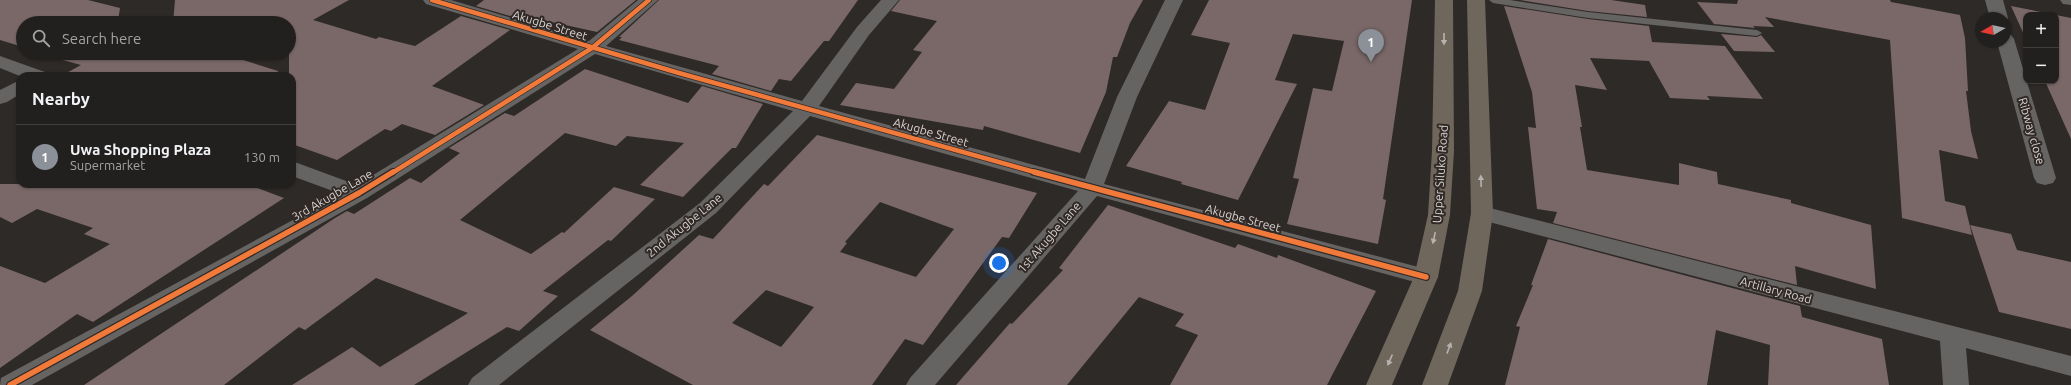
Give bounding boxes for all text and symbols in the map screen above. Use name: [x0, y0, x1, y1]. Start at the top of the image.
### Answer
street label: Akugbe Street: [511, 7, 589, 43]
north arrow: [1975, 12, 2011, 48]
map controls: [2023, 12, 2059, 84]
button: +: [2023, 12, 2059, 48]
search box: [16, 16, 296, 60]
icon: search: [30, 27, 52, 49]
pin: 1: [1358, 29, 1384, 62]
text: Search here: [62, 30, 141, 47]
one-way arrow: [1441, 33, 1447, 46]
button: −: [2023, 48, 2059, 84]
text: Nearby: [32, 89, 90, 108]
street label: Ribway close: [2016, 96, 2048, 166]
street label: Akugbe Street: [892, 115, 970, 149]
street label: Upper Siluko Road: [1430, 124, 1450, 224]
text: Uwa Shopping Plaza: [70, 141, 211, 158]
text: 1: [41, 150, 49, 164]
text: 130 m: [244, 150, 280, 164]
text: Supermarket: [70, 158, 145, 172]
street label: 3rd Akugbe Lane: [289, 167, 375, 223]
one-way arrow: [1478, 174, 1484, 187]
street label: 2nd Akugbe Lane: [644, 191, 724, 259]
street label: 1st Akugbe Lane: [1015, 199, 1083, 275]
street label: Akugbe Street: [1204, 202, 1282, 234]
one-way arrow: [1430, 232, 1436, 244]
your location: [989, 253, 1009, 273]
street label: Artillary Road: [1739, 274, 1813, 306]
one-way arrow: [1446, 342, 1452, 354]
one-way arrow: [1387, 355, 1393, 366]

